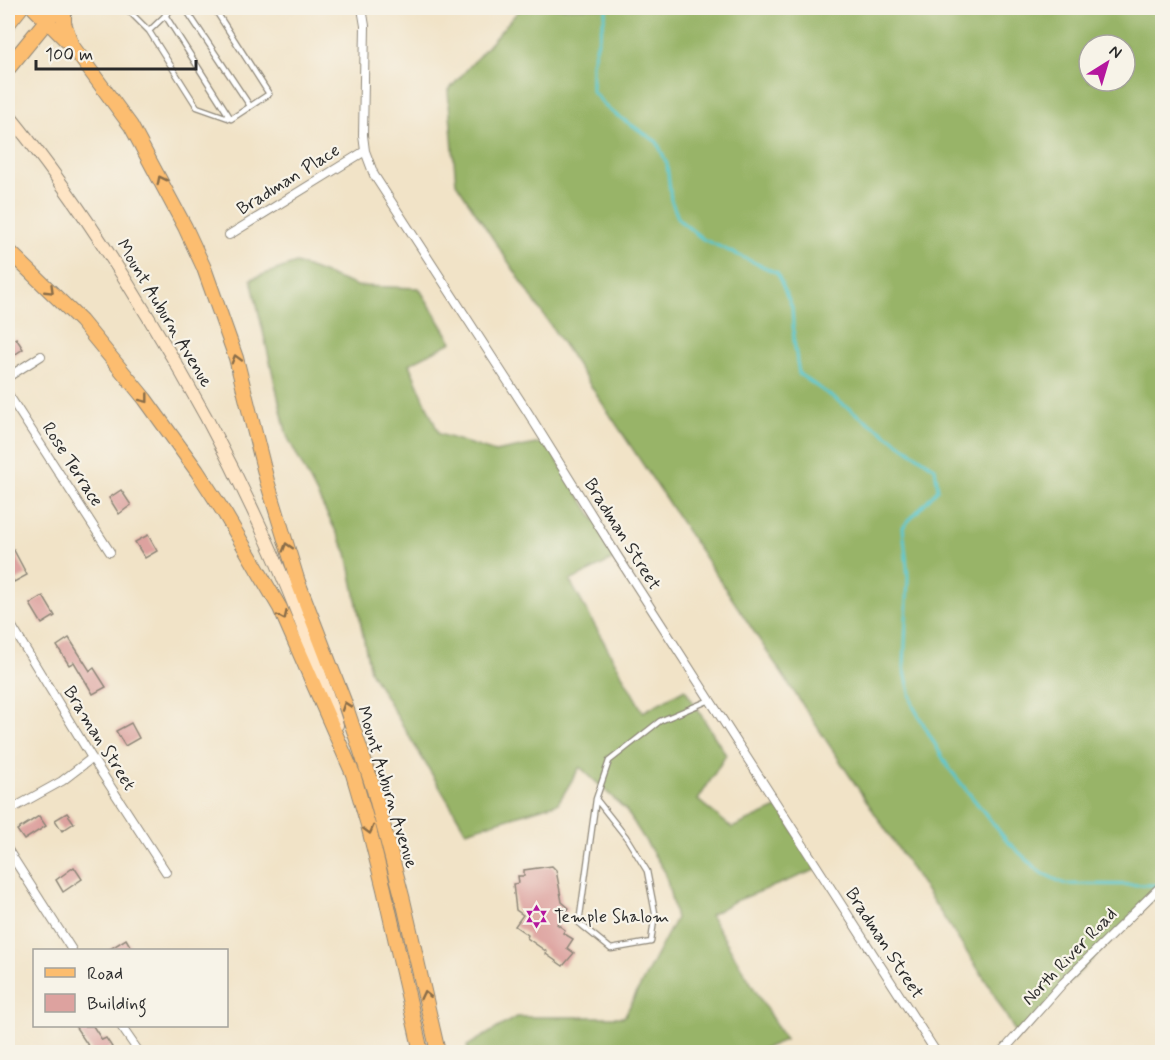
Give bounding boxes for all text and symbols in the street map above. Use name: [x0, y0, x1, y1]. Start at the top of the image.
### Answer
scale bar: [36, 33, 196, 71]
north arrow: [1077, 33, 1137, 93]
text: N: [1105, 41, 1126, 64]
text: 100 m: [45, 43, 93, 67]
street label: Bradman Place: [232, 139, 345, 221]
one-way arrow: [157, 175, 168, 186]
street label: Mount Auburn Avenue: [110, 235, 218, 392]
one-way arrow: [43, 283, 54, 294]
one-way arrow: [231, 354, 243, 365]
one-way arrow: [137, 392, 148, 403]
street label: Rose Terrace: [36, 418, 108, 511]
street label: Bradman Street: [578, 474, 666, 595]
one-way arrow: [282, 542, 294, 553]
one-way arrow: [276, 610, 288, 621]
street label: Braman Street: [57, 682, 141, 796]
one-way arrow: [340, 701, 353, 712]
street label: Mount Auburn Avenue: [351, 703, 423, 871]
one-way arrow: [362, 825, 375, 835]
street label: Bradman Street: [839, 883, 929, 1004]
synagogue icon: Temple Shalom: [523, 903, 549, 929]
street label: North River Road: [1017, 903, 1122, 1011]
place label: Temple Shalom: [554, 905, 669, 929]
legend: [33, 949, 228, 1027]
text: Road: [87, 962, 123, 986]
one-way arrow: [419, 991, 432, 1001]
text: Building: [87, 992, 147, 1018]

